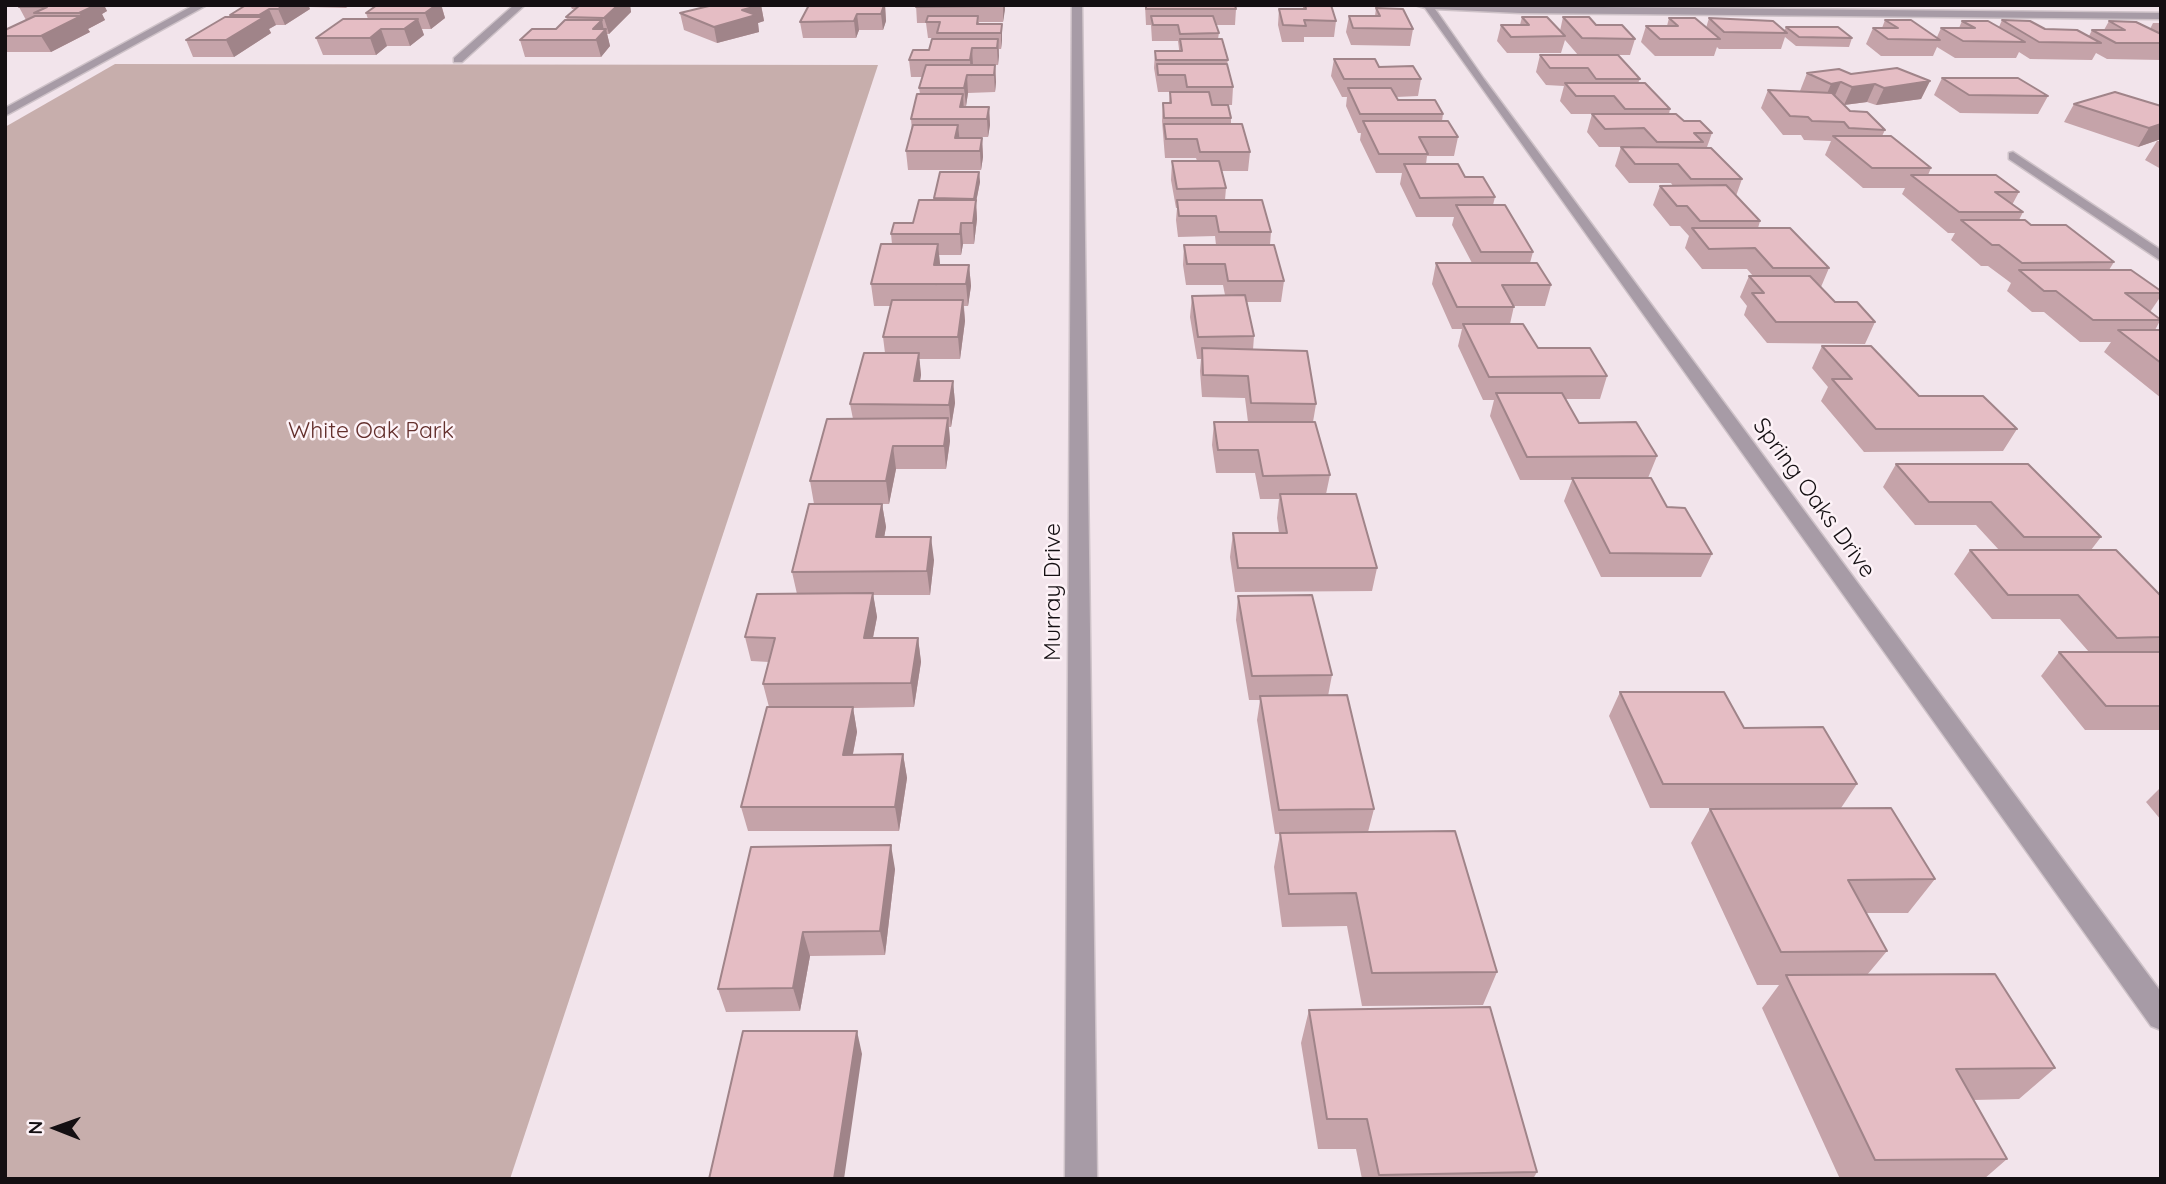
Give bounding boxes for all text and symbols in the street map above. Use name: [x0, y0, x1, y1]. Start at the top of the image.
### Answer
street label: Spring Oaks Drive: [1747, 413, 1881, 583]
park label: White Oak Park: [288, 417, 454, 445]
street label: Murray Drive: [1039, 523, 1067, 661]
north arrow: [21, 1093, 91, 1163]
text: N: [23, 1120, 47, 1135]

